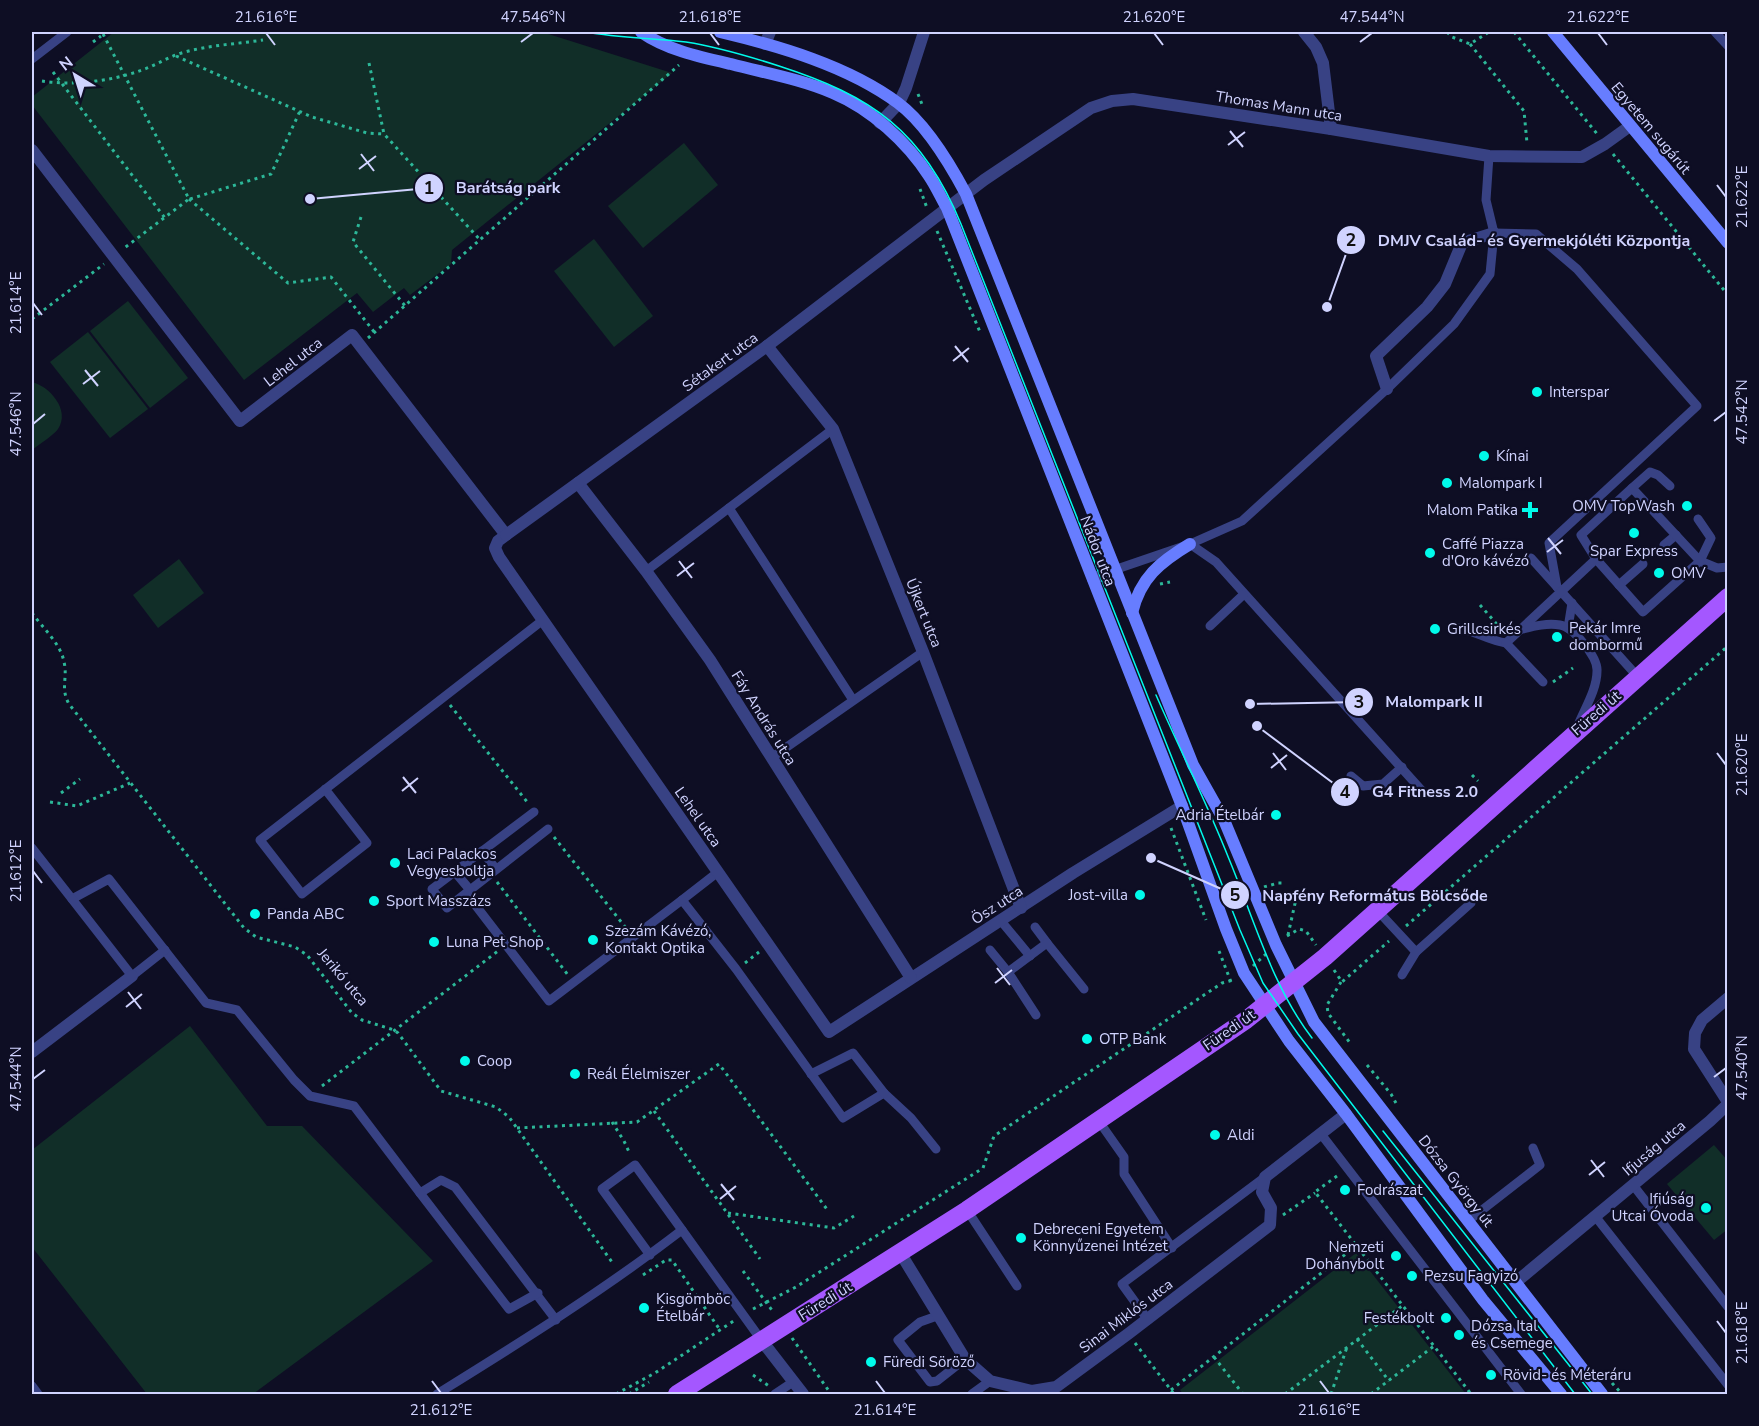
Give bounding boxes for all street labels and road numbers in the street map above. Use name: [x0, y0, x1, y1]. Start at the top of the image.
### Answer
street label: Egyetem sugárút: [1607, 78, 1696, 179]
street label: Thomas Mann utca: [1214, 86, 1344, 126]
street label: Sétakert utca: [678, 328, 762, 396]
street label: Lehel utca: [260, 333, 326, 391]
street label: Nádor utca: [1075, 513, 1121, 589]
street label: Újkert utca: [901, 575, 948, 651]
street label: Fáy András utca: [727, 667, 801, 769]
street label: Füredi út: [1567, 685, 1626, 740]
street label: Lehel utca: [670, 783, 726, 851]
street label: Ösz utca: [967, 881, 1027, 929]
street label: Jerikó utca: [312, 943, 373, 1010]
street label: Füredi út: [1199, 1004, 1260, 1055]
street label: Ifjuság utca: [1618, 1116, 1690, 1180]
street label: Dózsa György út: [1414, 1131, 1499, 1232]
street label: Sinai Miklós utca: [1075, 1274, 1177, 1358]
street label: Füredi út: [794, 1276, 856, 1325]

